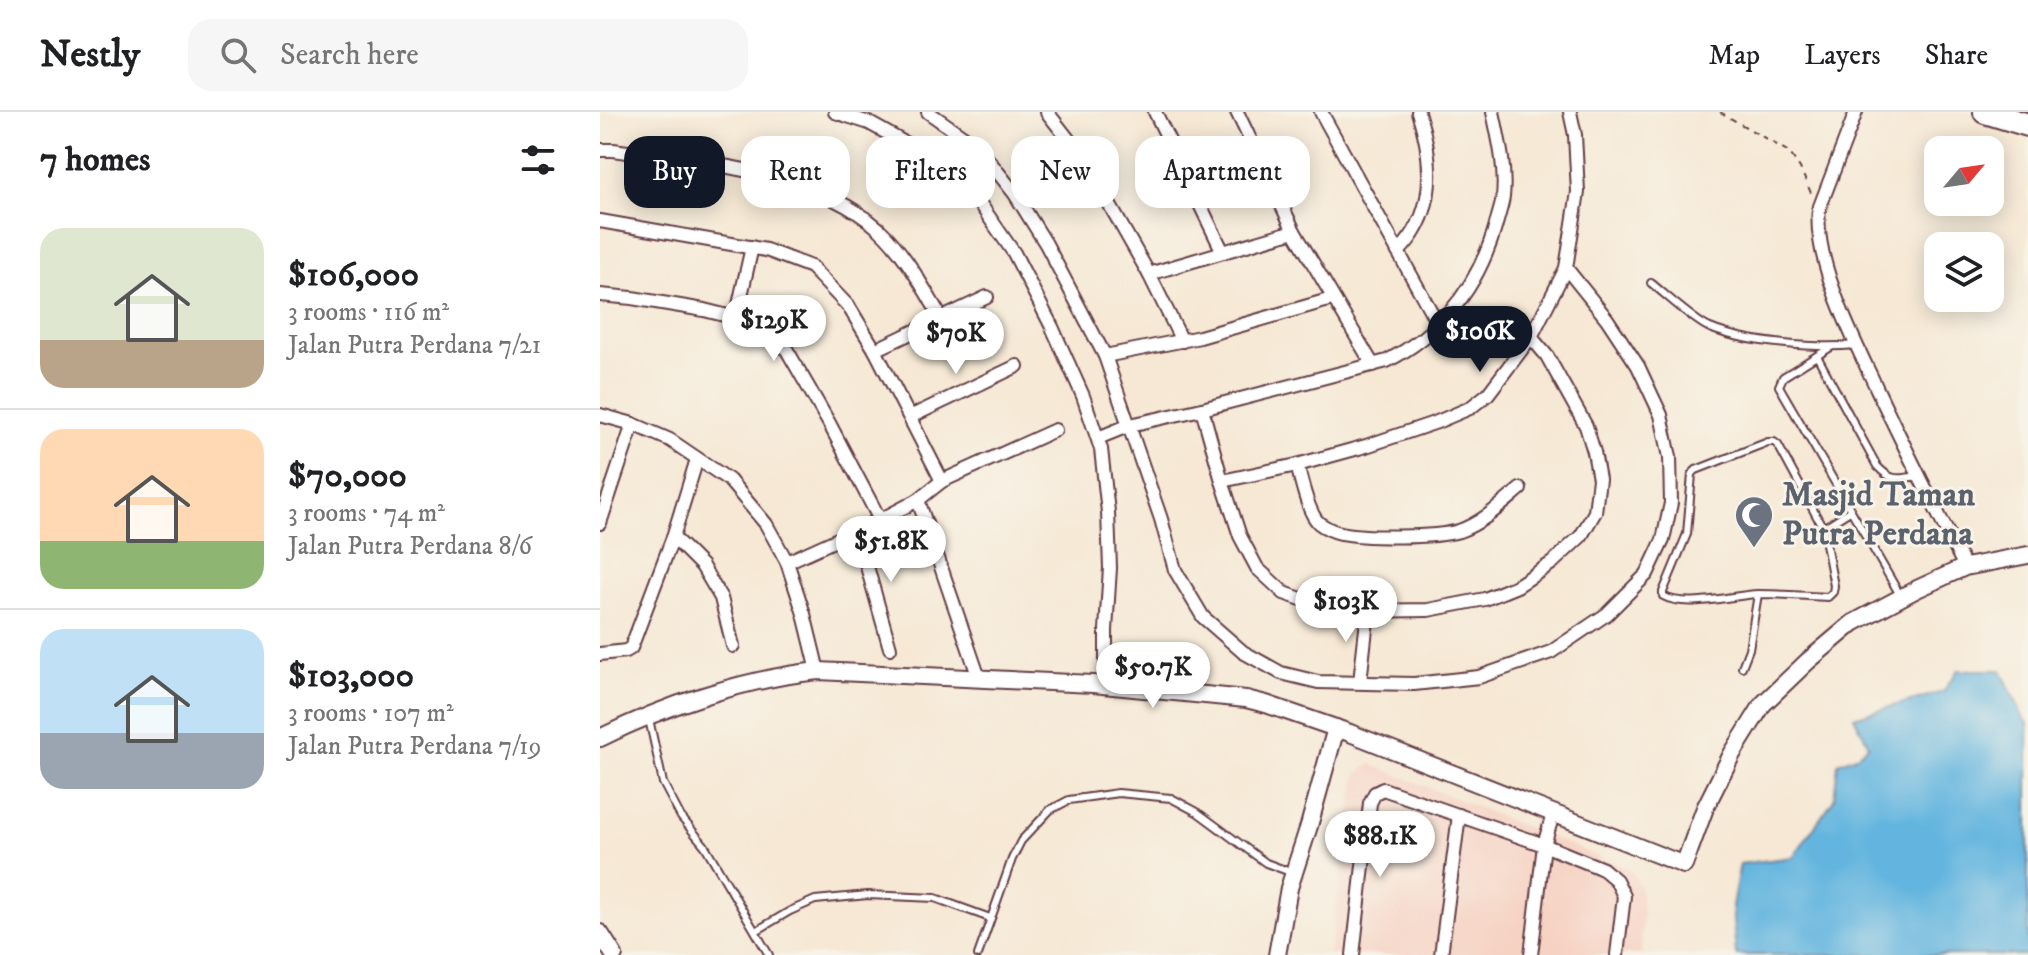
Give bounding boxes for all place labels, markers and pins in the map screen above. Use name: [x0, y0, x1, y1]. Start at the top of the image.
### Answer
pin: $129K: [718, 295, 830, 363]
pin: $106K: [1424, 306, 1536, 374]
pin: $70K: [909, 308, 1003, 376]
place label: Masjid Taman Putra Perdana: [1782, 474, 1975, 555]
mosque icon: Masjid Taman Putra Perdana: [1733, 494, 1775, 549]
pin: $51.8K: [826, 516, 956, 584]
pin: $103K: [1290, 576, 1402, 644]
pin: $50.7K: [1088, 642, 1218, 710]
pin: $88.1K: [1315, 811, 1445, 879]

